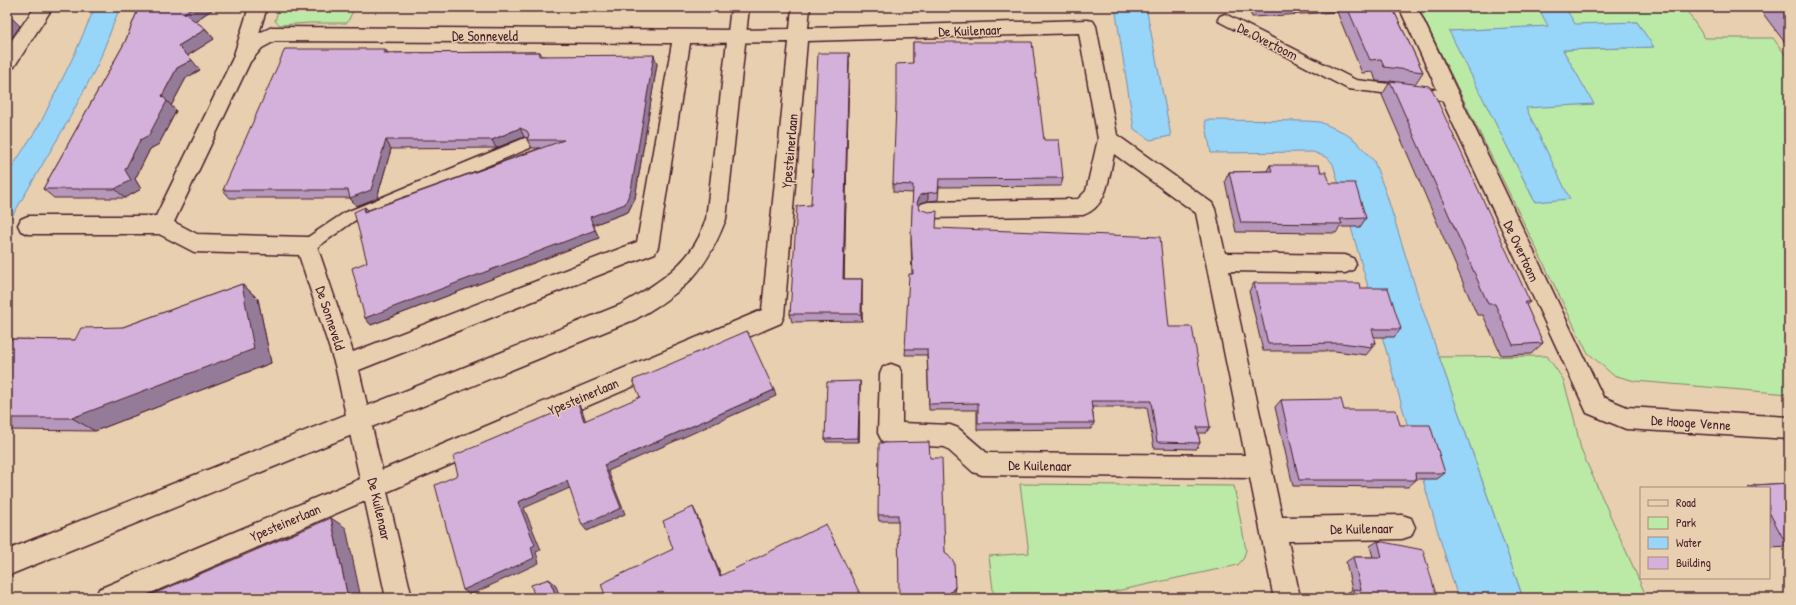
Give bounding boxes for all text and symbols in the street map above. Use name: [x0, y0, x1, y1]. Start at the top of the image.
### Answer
street label: De Overtoom: [1235, 18, 1301, 64]
street label: De Kuilenaar: [938, 19, 1003, 41]
street label: De Sonneveld: [452, 26, 519, 45]
street label: Ypesteinerlaan: [776, 113, 803, 189]
street label: De Overtoom: [1500, 217, 1544, 285]
street label: De Sonneveld: [312, 284, 350, 353]
street label: Ypesteinerlaan: [545, 373, 622, 420]
street label: De Hooge Venne: [1650, 410, 1732, 435]
street label: De Kuilenaar: [1008, 455, 1073, 475]
street label: De Kuilenaar: [364, 476, 397, 543]
legend: [1640, 487, 1770, 579]
text: Road: [1676, 494, 1696, 511]
street label: Ypesteinerlaan: [247, 499, 324, 546]
text: Park: [1676, 514, 1696, 531]
street label: De Kuilenaar: [1330, 518, 1395, 538]
text: Water: [1676, 534, 1702, 551]
text: Building: [1676, 554, 1711, 571]

